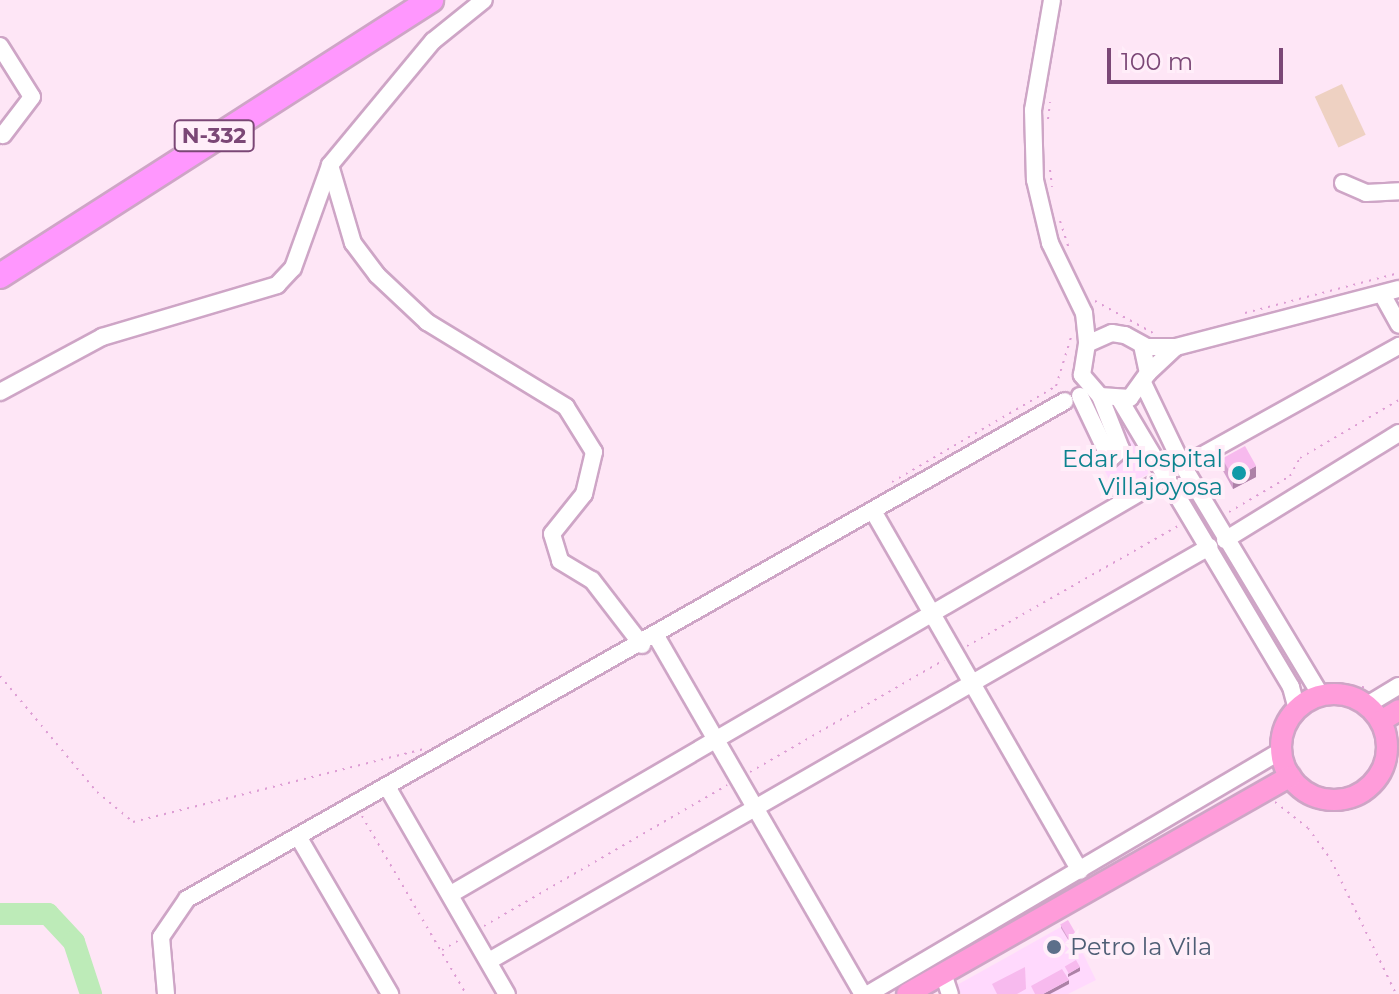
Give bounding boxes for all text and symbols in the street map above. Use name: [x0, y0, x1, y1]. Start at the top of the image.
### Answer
scale bar: [1111, 32, 1287, 82]
text: 100 m: [1121, 47, 1193, 76]
road number: N-332: [172, 118, 256, 154]
place label: Edar Hospital Villajoyosa: [1062, 445, 1223, 501]
marker: Edar Hospital Villajoyosa: [1230, 464, 1248, 482]
place label: Petro la Vila: [1070, 933, 1212, 961]
marker: Petro la Vila: [1045, 938, 1063, 956]

